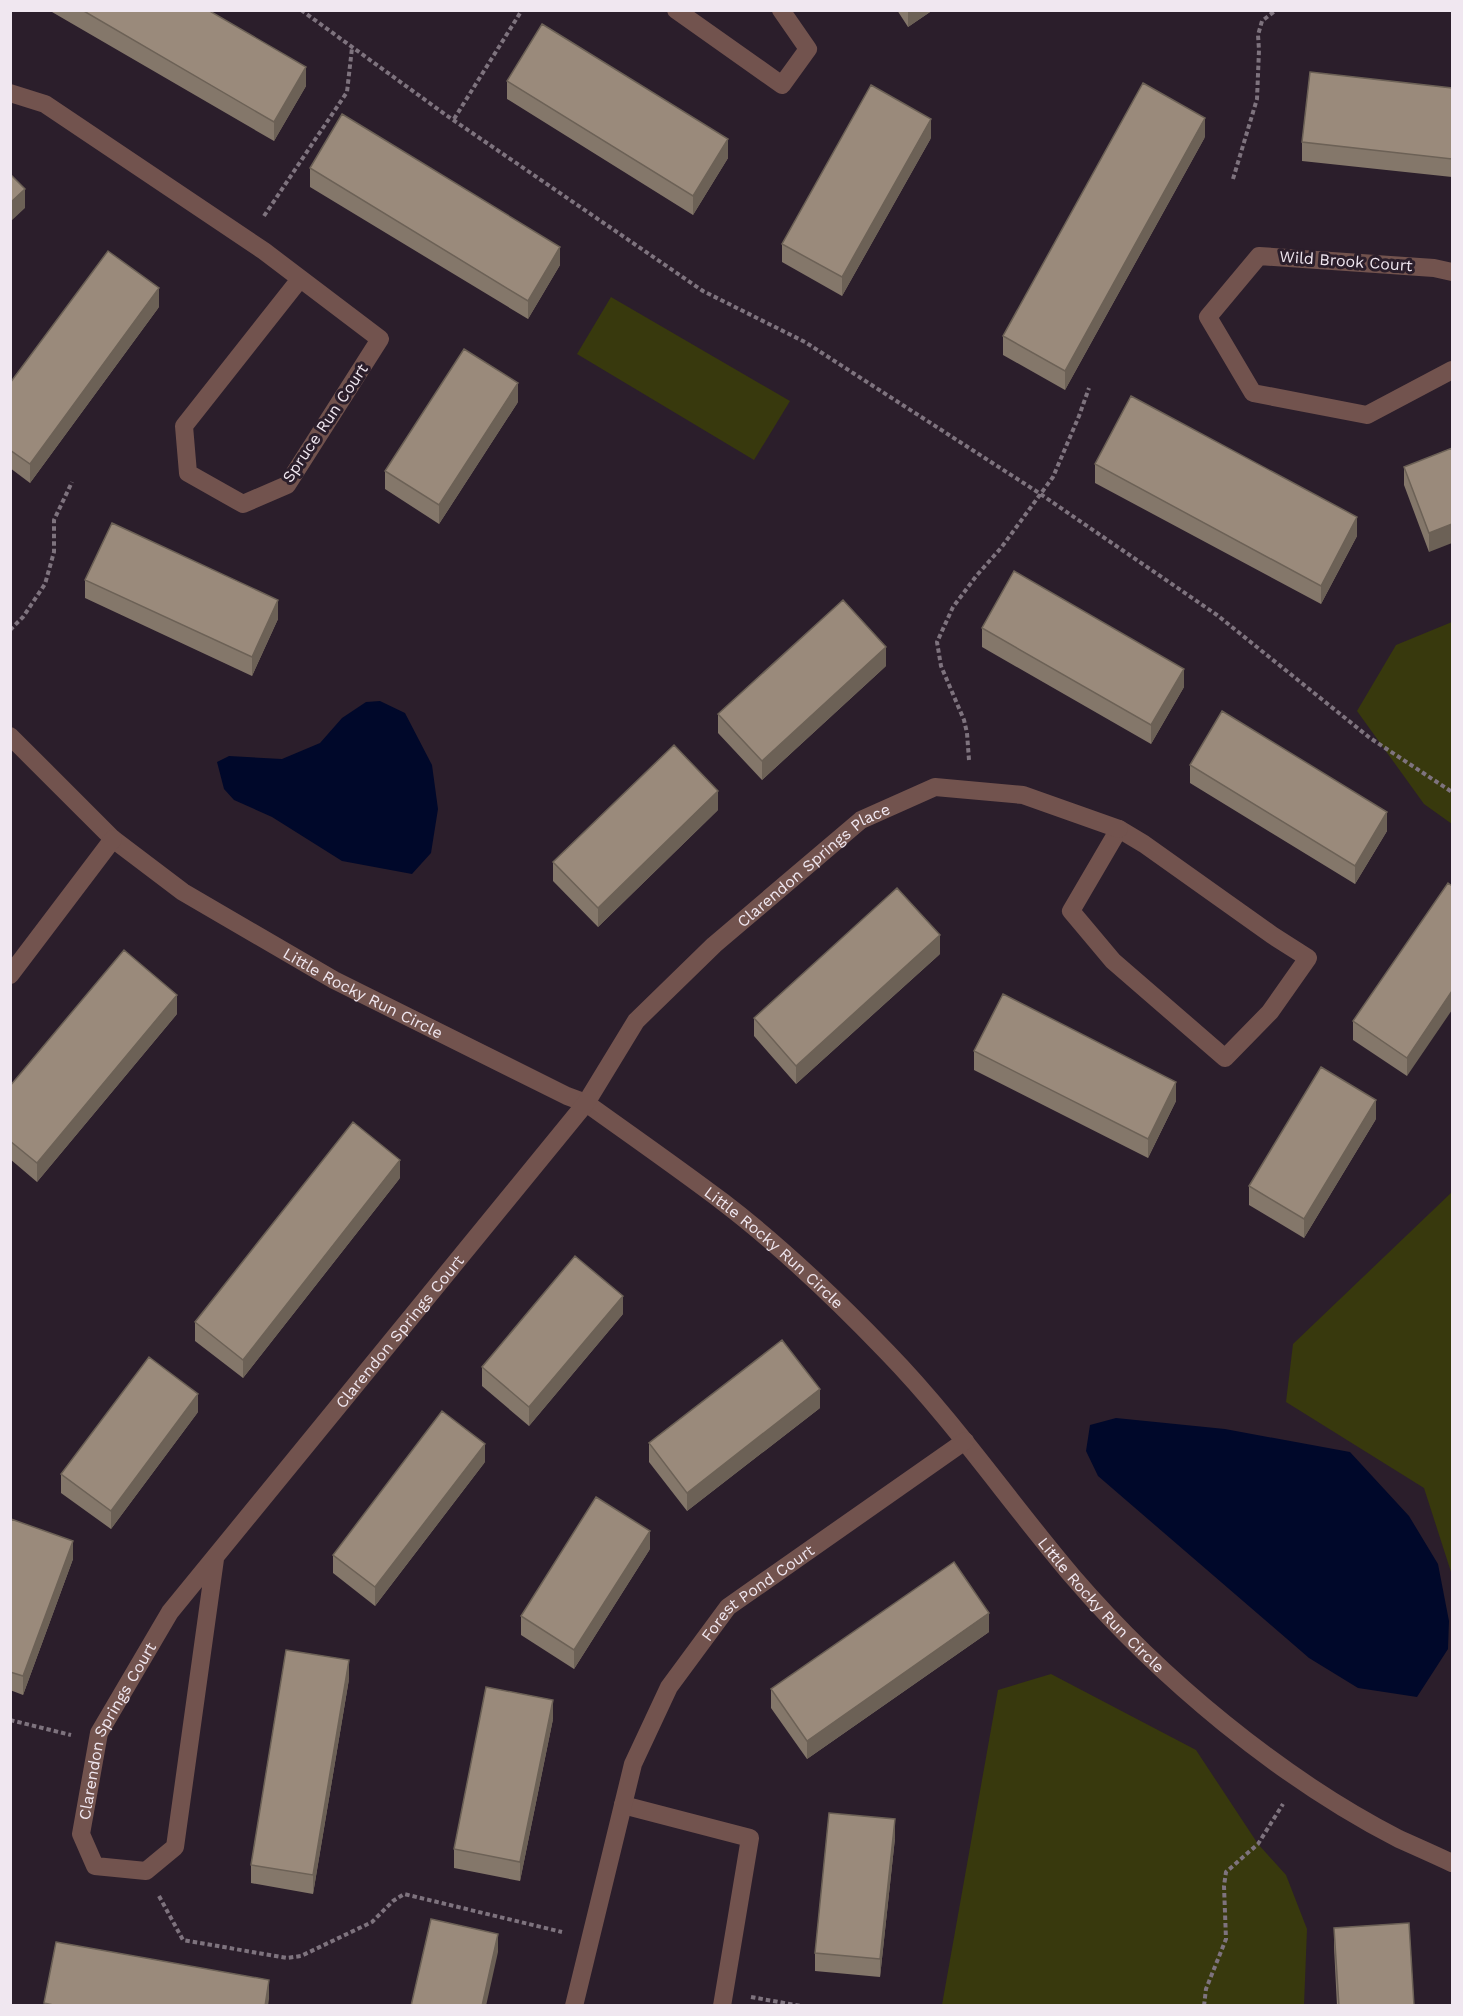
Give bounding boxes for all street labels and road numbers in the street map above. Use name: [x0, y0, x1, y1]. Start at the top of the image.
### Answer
street label: Wild Brook Court: [1279, 247, 1413, 275]
street label: Spruce Run Court: [278, 360, 372, 486]
street label: Clarendon Springs Place: [733, 799, 893, 931]
street label: Little Rocky Run Circle: [280, 943, 446, 1042]
street label: Little Rocky Run Circle: [701, 1182, 848, 1312]
street label: Clarendon Springs Court: [331, 1251, 468, 1412]
street label: Little Rocky Run Circle: [1034, 1533, 1169, 1676]
street label: Forest Pond Court: [697, 1540, 818, 1645]
street label: Clarendon Springs Court: [74, 1638, 160, 1821]

